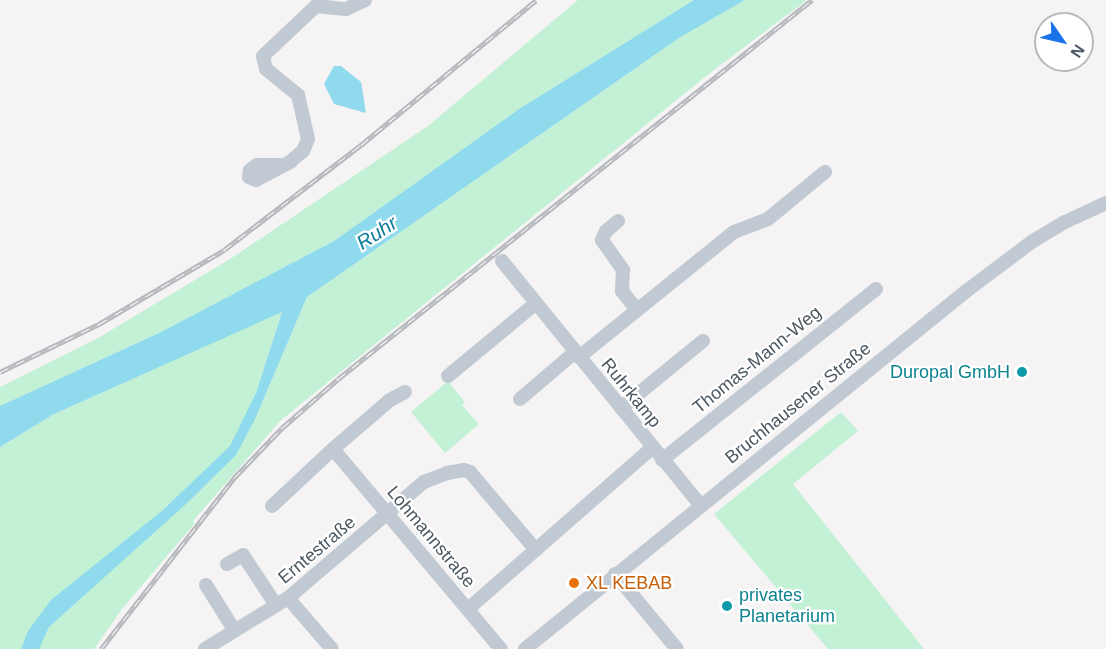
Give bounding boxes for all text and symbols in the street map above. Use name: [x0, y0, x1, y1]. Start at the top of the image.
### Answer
north arrow: [1034, 12, 1094, 72]
text: N: [1067, 42, 1088, 61]
water label: Ruhr: [352, 211, 402, 255]
street label: Thomas-Mann-Weg: [689, 302, 825, 418]
street label: Bruchhausener Straße: [721, 338, 875, 468]
street label: Ruhrkamp: [596, 354, 666, 432]
place label: Duropal GmbH: [890, 361, 1010, 383]
marker: Duropal GmbH: [1015, 365, 1029, 379]
street label: Lohmannstraße: [382, 482, 480, 592]
street label: Erntestraße: [274, 512, 360, 588]
place label: XL KEBAB: [586, 572, 673, 594]
marker: XL KEBAB: [567, 576, 581, 590]
place label: privates Planetarium: [739, 585, 835, 628]
marker: privates Planetarium: [720, 599, 734, 613]

